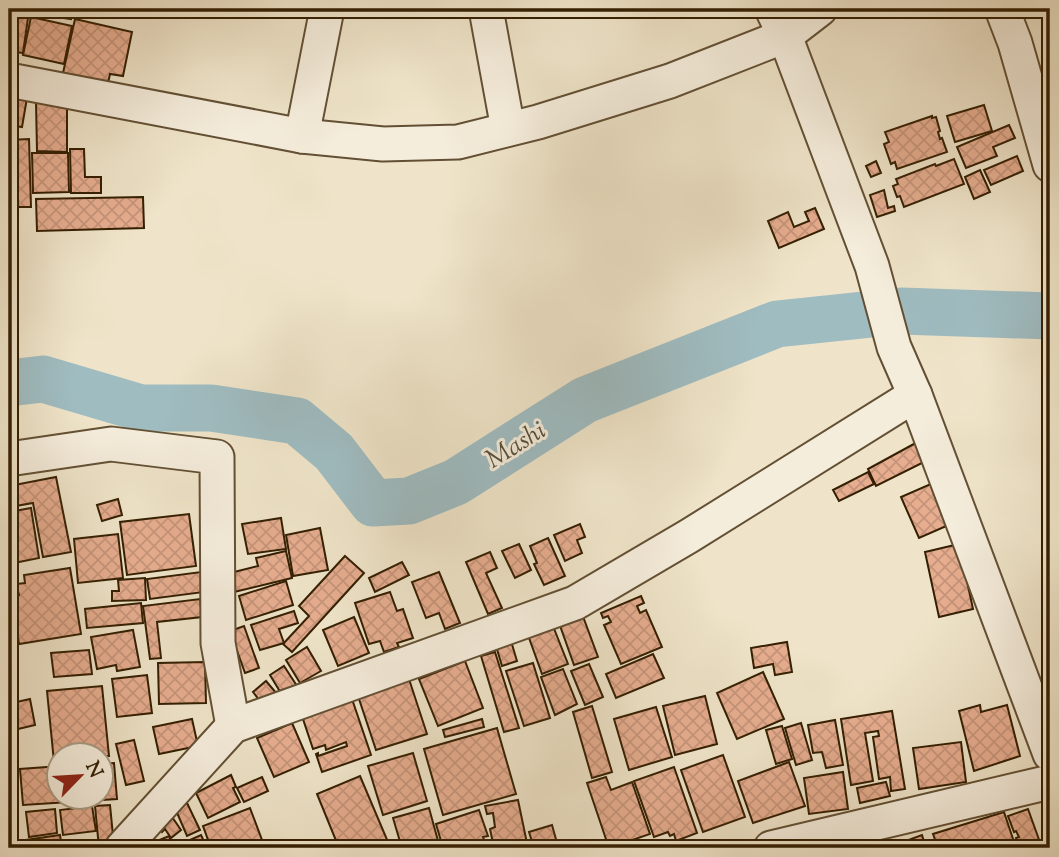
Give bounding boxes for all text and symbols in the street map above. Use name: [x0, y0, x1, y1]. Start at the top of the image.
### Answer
water label: Mashi: [479, 413, 554, 479]
north arrow: [46, 742, 116, 812]
text: N: [78, 757, 109, 782]

